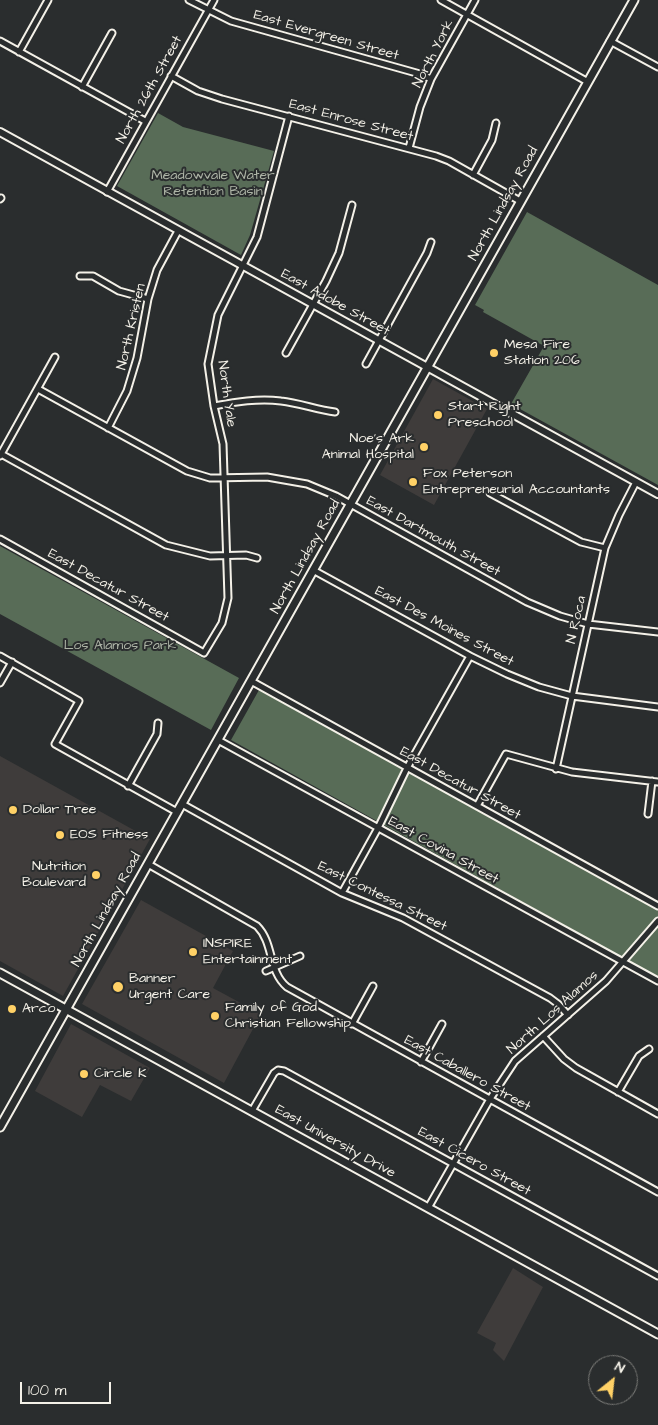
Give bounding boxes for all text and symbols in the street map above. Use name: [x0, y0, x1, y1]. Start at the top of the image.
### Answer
street label: East Evergreen Street: [251, 7, 401, 65]
street label: North York: [410, 17, 458, 91]
street label: North 26th Street: [113, 33, 187, 147]
street label: East Enrose Street: [287, 96, 415, 146]
street label: North Lindsay Road: [466, 144, 542, 264]
park label: Meadowvale Water Retention Basin: [151, 168, 275, 200]
street label: East Adobe Street: [278, 266, 392, 340]
street label: North Kristen: [114, 282, 150, 372]
place label: Mesa Fire Station 206: [504, 337, 580, 370]
marker: Mesa Fire Station 206: [488, 347, 500, 359]
street label: North Yale: [213, 360, 239, 428]
place label: Start Right Preschool: [448, 399, 521, 432]
marker: Start Right Preschool: [432, 409, 444, 421]
place label: Noe's Ark Animal Hospital: [322, 431, 414, 464]
marker: Noe's Ark Animal Hospital: [418, 441, 430, 453]
place label: Fox Peterson Entrepreneurial Accountants: [423, 466, 610, 498]
marker: Fox Peterson Entrepreneurial Accountants: [407, 476, 419, 488]
street label: East Dartmouth Street: [363, 493, 503, 581]
street label: North Lindsay Road: [268, 497, 344, 617]
street label: East Decatur Street: [45, 546, 171, 626]
street label: East Des Moines Street: [372, 583, 516, 671]
street label: N Roca: [563, 595, 591, 645]
park label: Los Alamos Park: [64, 638, 176, 654]
street label: East Decatur Street: [397, 744, 523, 824]
place label: Dollar Tree: [23, 802, 96, 818]
marker: Dollar Tree: [7, 804, 19, 816]
street label: East Covina Street: [385, 814, 501, 888]
place label: EOS Fitness: [70, 827, 148, 843]
marker: EOS Fitness: [54, 829, 66, 841]
street label: North Lindsay Road: [69, 850, 145, 970]
street label: East Contessa Street: [315, 858, 449, 936]
place label: Nutrition Boulevard: [22, 859, 86, 892]
marker: Nutrition Boulevard: [90, 869, 102, 881]
place label: INSPIRE Entertainment: [203, 936, 292, 969]
marker: INSPIRE Entertainment: [187, 946, 199, 958]
street label: North Los Alamos: [504, 968, 602, 1058]
place label: Banner Urgent Care: [129, 971, 210, 1004]
marker: Banner Urgent Care: [111, 980, 125, 994]
place label: Family of God Christian Fellowship: [225, 1000, 351, 1032]
place label: Arco: [22, 1001, 55, 1017]
marker: Arco: [6, 1003, 18, 1015]
marker: Family of God Christian Fellowship: [209, 1010, 221, 1022]
street label: East Caballero Street: [401, 1032, 533, 1116]
place label: Circle K: [94, 1066, 146, 1082]
marker: Circle K: [78, 1068, 90, 1080]
street label: East University Drive: [272, 1102, 398, 1182]
street label: East Cicero Street: [415, 1124, 533, 1200]
north arrow: [588, 1355, 638, 1405]
text: N: [611, 1357, 628, 1379]
scale bar: [22, 1372, 114, 1404]
text: 100 m: [28, 1380, 67, 1401]

